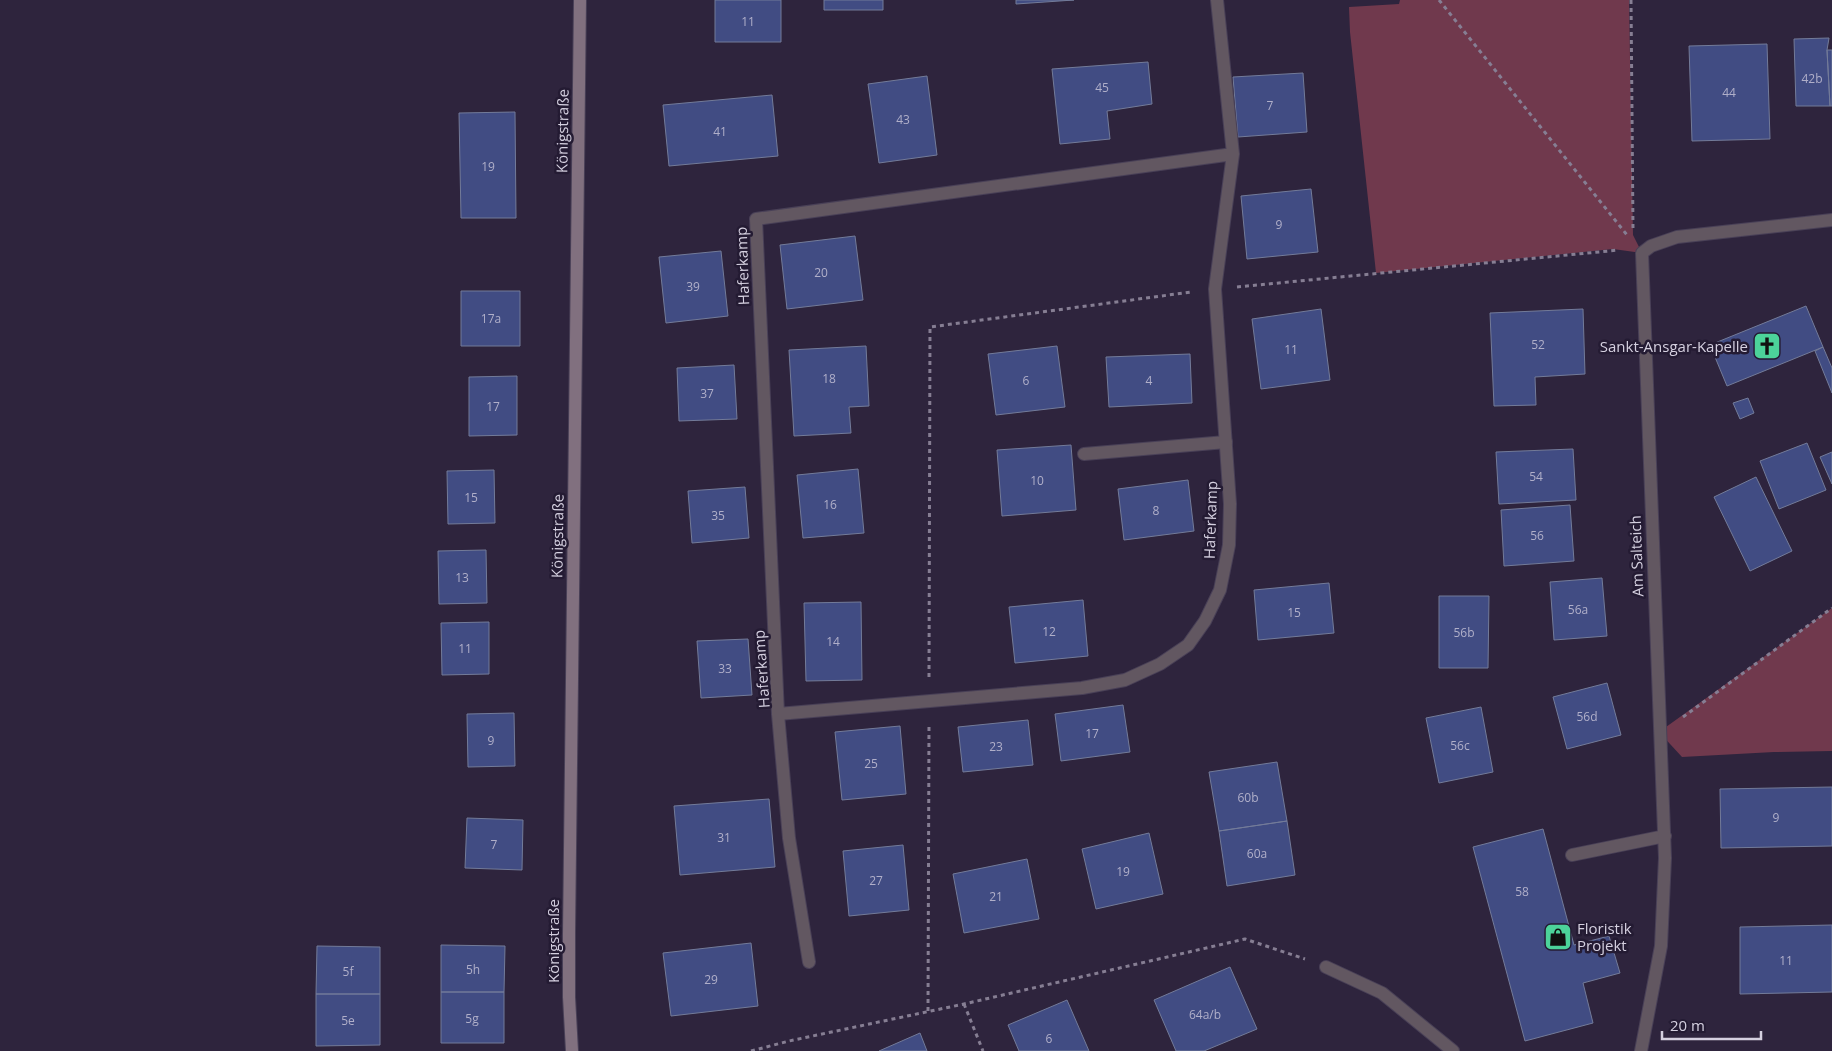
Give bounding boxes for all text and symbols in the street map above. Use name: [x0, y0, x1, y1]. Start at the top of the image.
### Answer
house number: 11: [741, 13, 755, 30]
house number: 42b: [1801, 70, 1823, 87]
house number: 45: [1095, 79, 1109, 96]
house number: 44: [1722, 84, 1736, 101]
street label: Königstraße: [551, 89, 573, 173]
house number: 7: [1267, 97, 1274, 114]
house number: 43: [896, 111, 910, 128]
house number: 41: [713, 123, 727, 140]
house number: 19: [481, 158, 495, 175]
house number: 9: [1276, 216, 1283, 233]
street label: Haferkamp: [731, 227, 753, 305]
house number: 20: [814, 264, 828, 281]
house number: 39: [686, 278, 700, 295]
house number: 17a: [481, 310, 501, 327]
church icon: Sankt-Ansgar-Kapelle: [1752, 331, 1782, 361]
house number: 52: [1531, 336, 1545, 353]
place label: Sankt-Ansgar-Kapelle: [1600, 336, 1748, 356]
house number: 11: [1284, 341, 1298, 358]
house number: 18: [822, 370, 836, 387]
house number: 6: [1023, 372, 1030, 389]
house number: 4: [1146, 372, 1153, 389]
house number: 37: [700, 385, 714, 402]
house number: 17: [486, 398, 500, 415]
house number: 54: [1529, 468, 1543, 485]
house number: 10: [1030, 472, 1044, 489]
street label: Haferkamp: [1199, 481, 1221, 559]
house number: 15: [464, 489, 478, 506]
street label: Königstraße: [546, 494, 568, 578]
house number: 16: [823, 496, 837, 513]
house number: 8: [1153, 502, 1160, 519]
house number: 35: [711, 507, 725, 524]
street label: Am Salteich: [1625, 515, 1647, 597]
house number: 56: [1530, 527, 1544, 544]
house number: 13: [455, 569, 469, 586]
house number: 56a: [1568, 601, 1588, 618]
house number: 15: [1287, 604, 1301, 621]
house number: 12: [1042, 623, 1056, 640]
house number: 56b: [1453, 624, 1475, 641]
street label: Haferkamp: [748, 629, 774, 709]
house number: 14: [826, 633, 840, 650]
house number: 11: [458, 640, 472, 657]
house number: 33: [718, 660, 732, 677]
house number: 56d: [1576, 708, 1598, 725]
house number: 17: [1085, 725, 1099, 742]
house number: 9: [488, 732, 495, 749]
house number: 56c: [1450, 737, 1470, 754]
house number: 23: [989, 738, 1003, 755]
house number: 25: [864, 755, 878, 772]
house number: 60b: [1237, 789, 1259, 806]
house number: 9: [1773, 809, 1780, 826]
house number: 31: [717, 829, 731, 846]
house number: 7: [491, 836, 498, 853]
house number: 60a: [1247, 845, 1267, 862]
house number: 19: [1116, 863, 1130, 880]
house number: 27: [869, 872, 883, 889]
house number: 58: [1515, 883, 1529, 900]
house number: 21: [989, 888, 1003, 905]
street label: Königstraße: [543, 899, 563, 983]
place label: Floristik Projekt: [1577, 918, 1632, 955]
shop icon: Floristik Projekt: [1543, 922, 1573, 952]
house number: 11: [1779, 952, 1793, 969]
house number: 5h: [466, 961, 480, 978]
house number: 5f: [343, 963, 354, 980]
house number: 29: [704, 971, 718, 988]
house number: 64a/b: [1189, 1006, 1221, 1023]
scale bar: [1662, 1008, 1761, 1040]
house number: 5g: [465, 1010, 479, 1027]
house number: 5e: [341, 1012, 355, 1029]
text: 20 m: [1670, 1015, 1705, 1035]
house number: 6: [1046, 1030, 1053, 1047]

